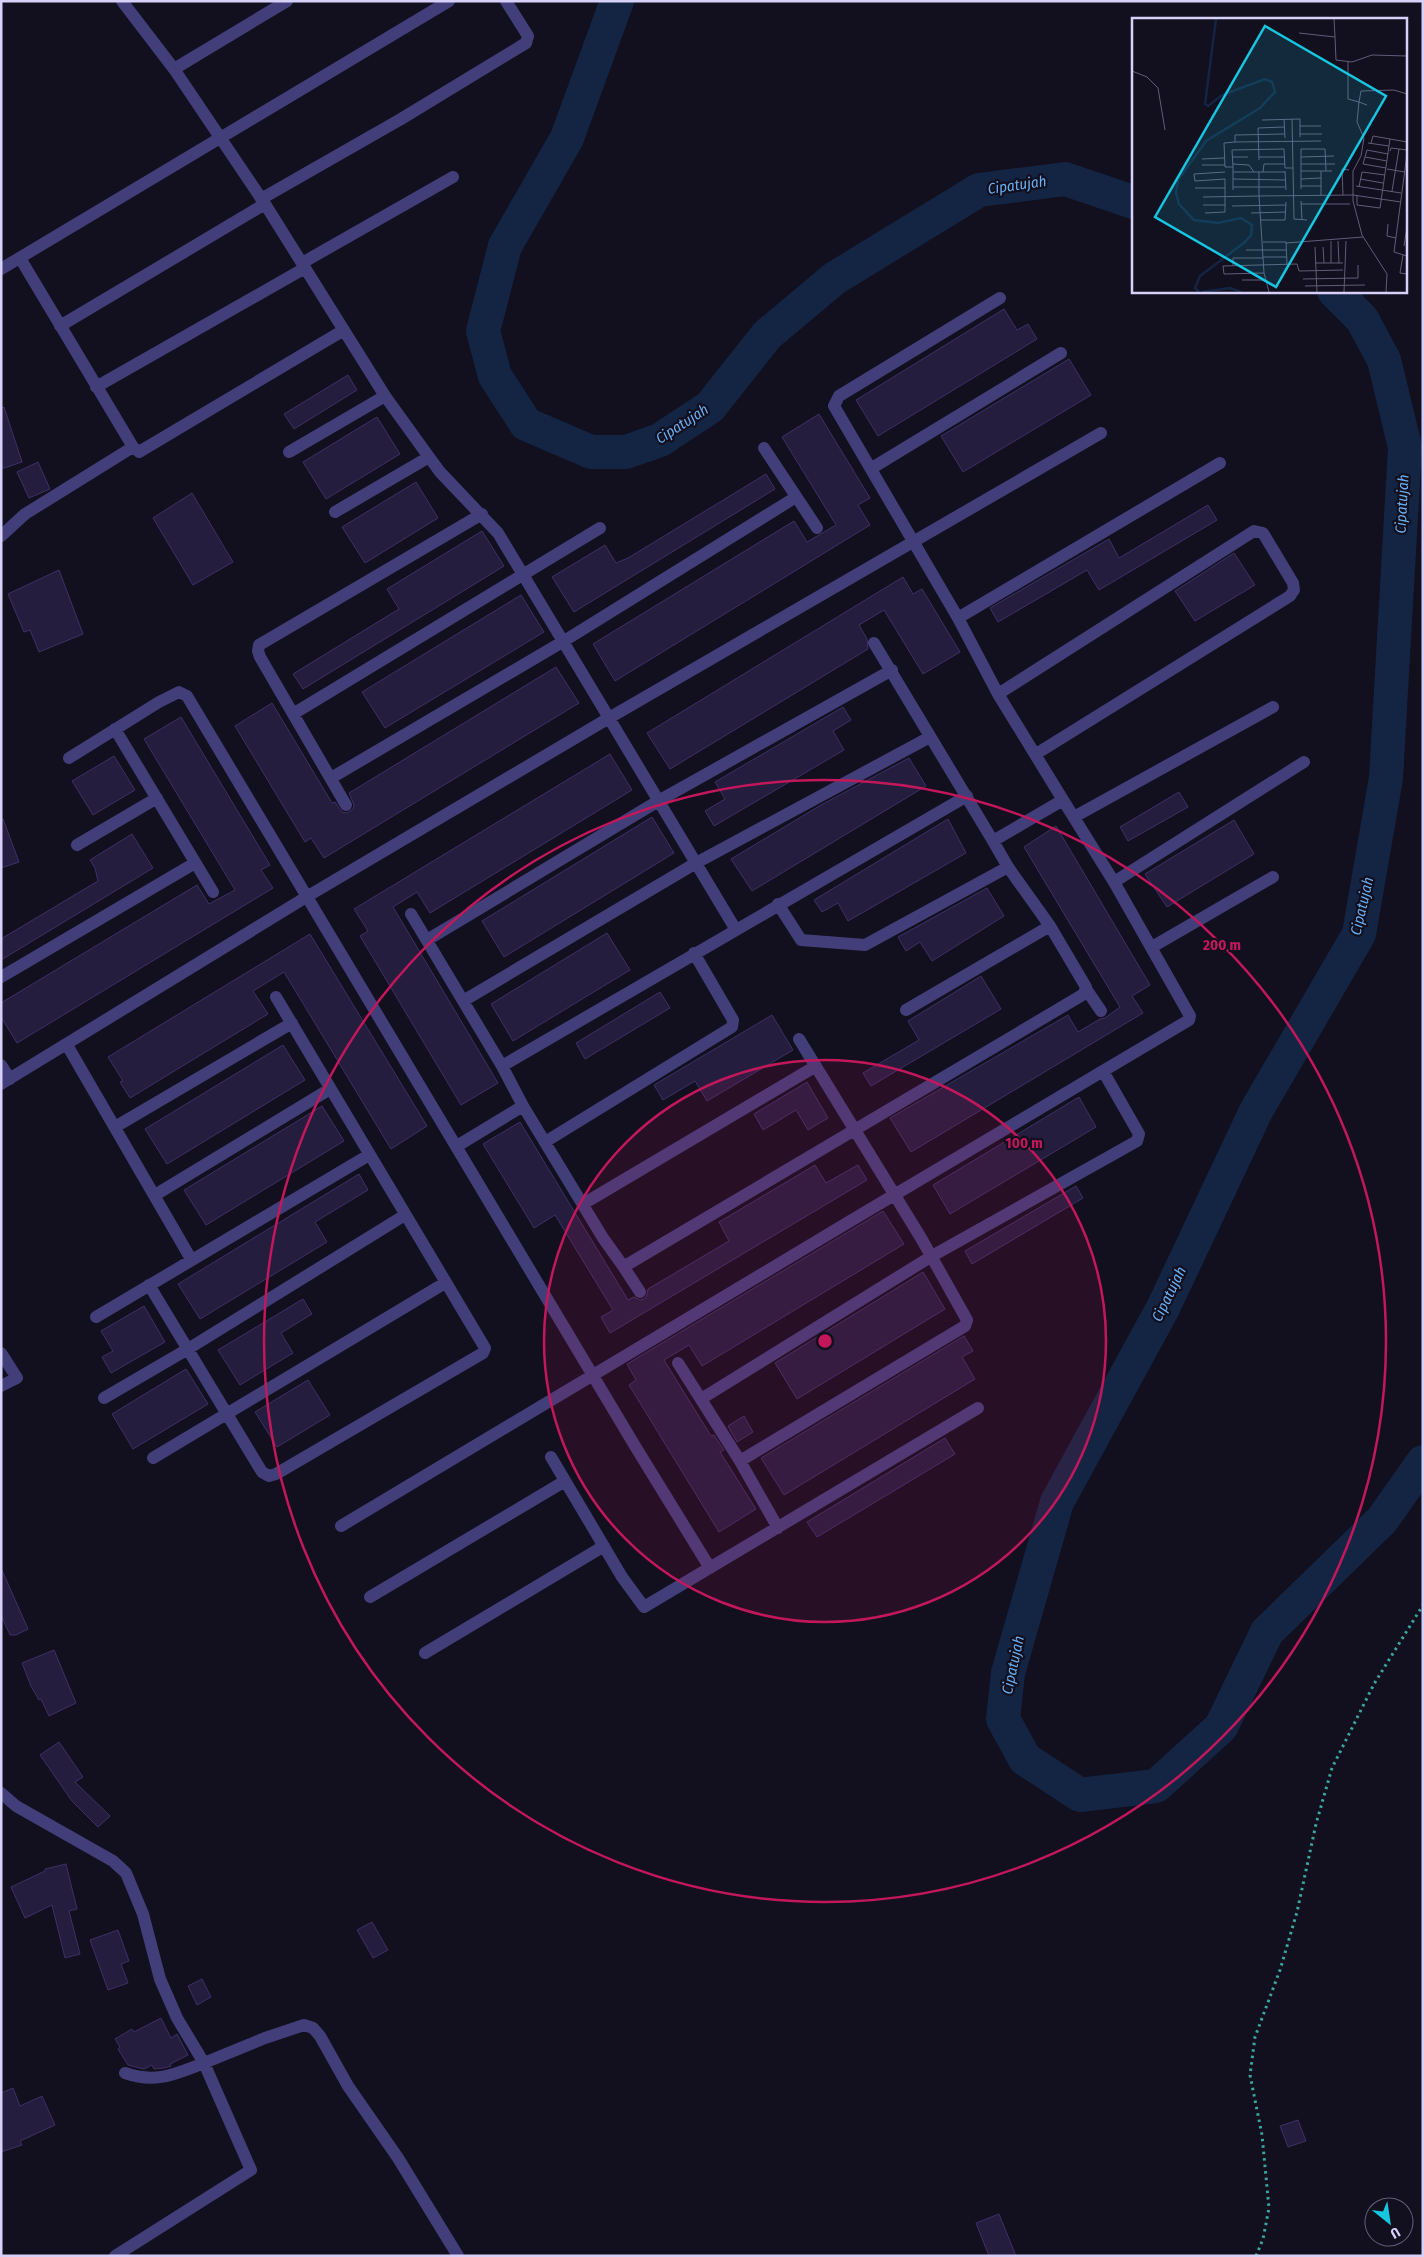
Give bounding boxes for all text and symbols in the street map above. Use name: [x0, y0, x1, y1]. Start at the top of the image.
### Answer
inset map: [1132, 18, 1406, 292]
water label: Cipatujah: [986, 172, 1048, 198]
water label: Cipatujah: [652, 400, 712, 448]
water label: Cipatujah: [1391, 474, 1413, 534]
water label: Cipatujah: [1347, 875, 1377, 937]
text: 200 m: [1202, 936, 1241, 954]
text: 100 m: [1005, 1134, 1043, 1152]
water label: Cipatujah: [1148, 1263, 1190, 1325]
centre of rings: [816, 1332, 834, 1350]
water label: Cipatujah: [998, 1634, 1028, 1696]
north arrow: [1364, 2197, 1414, 2247]
text: U: [1387, 2223, 1403, 2242]

